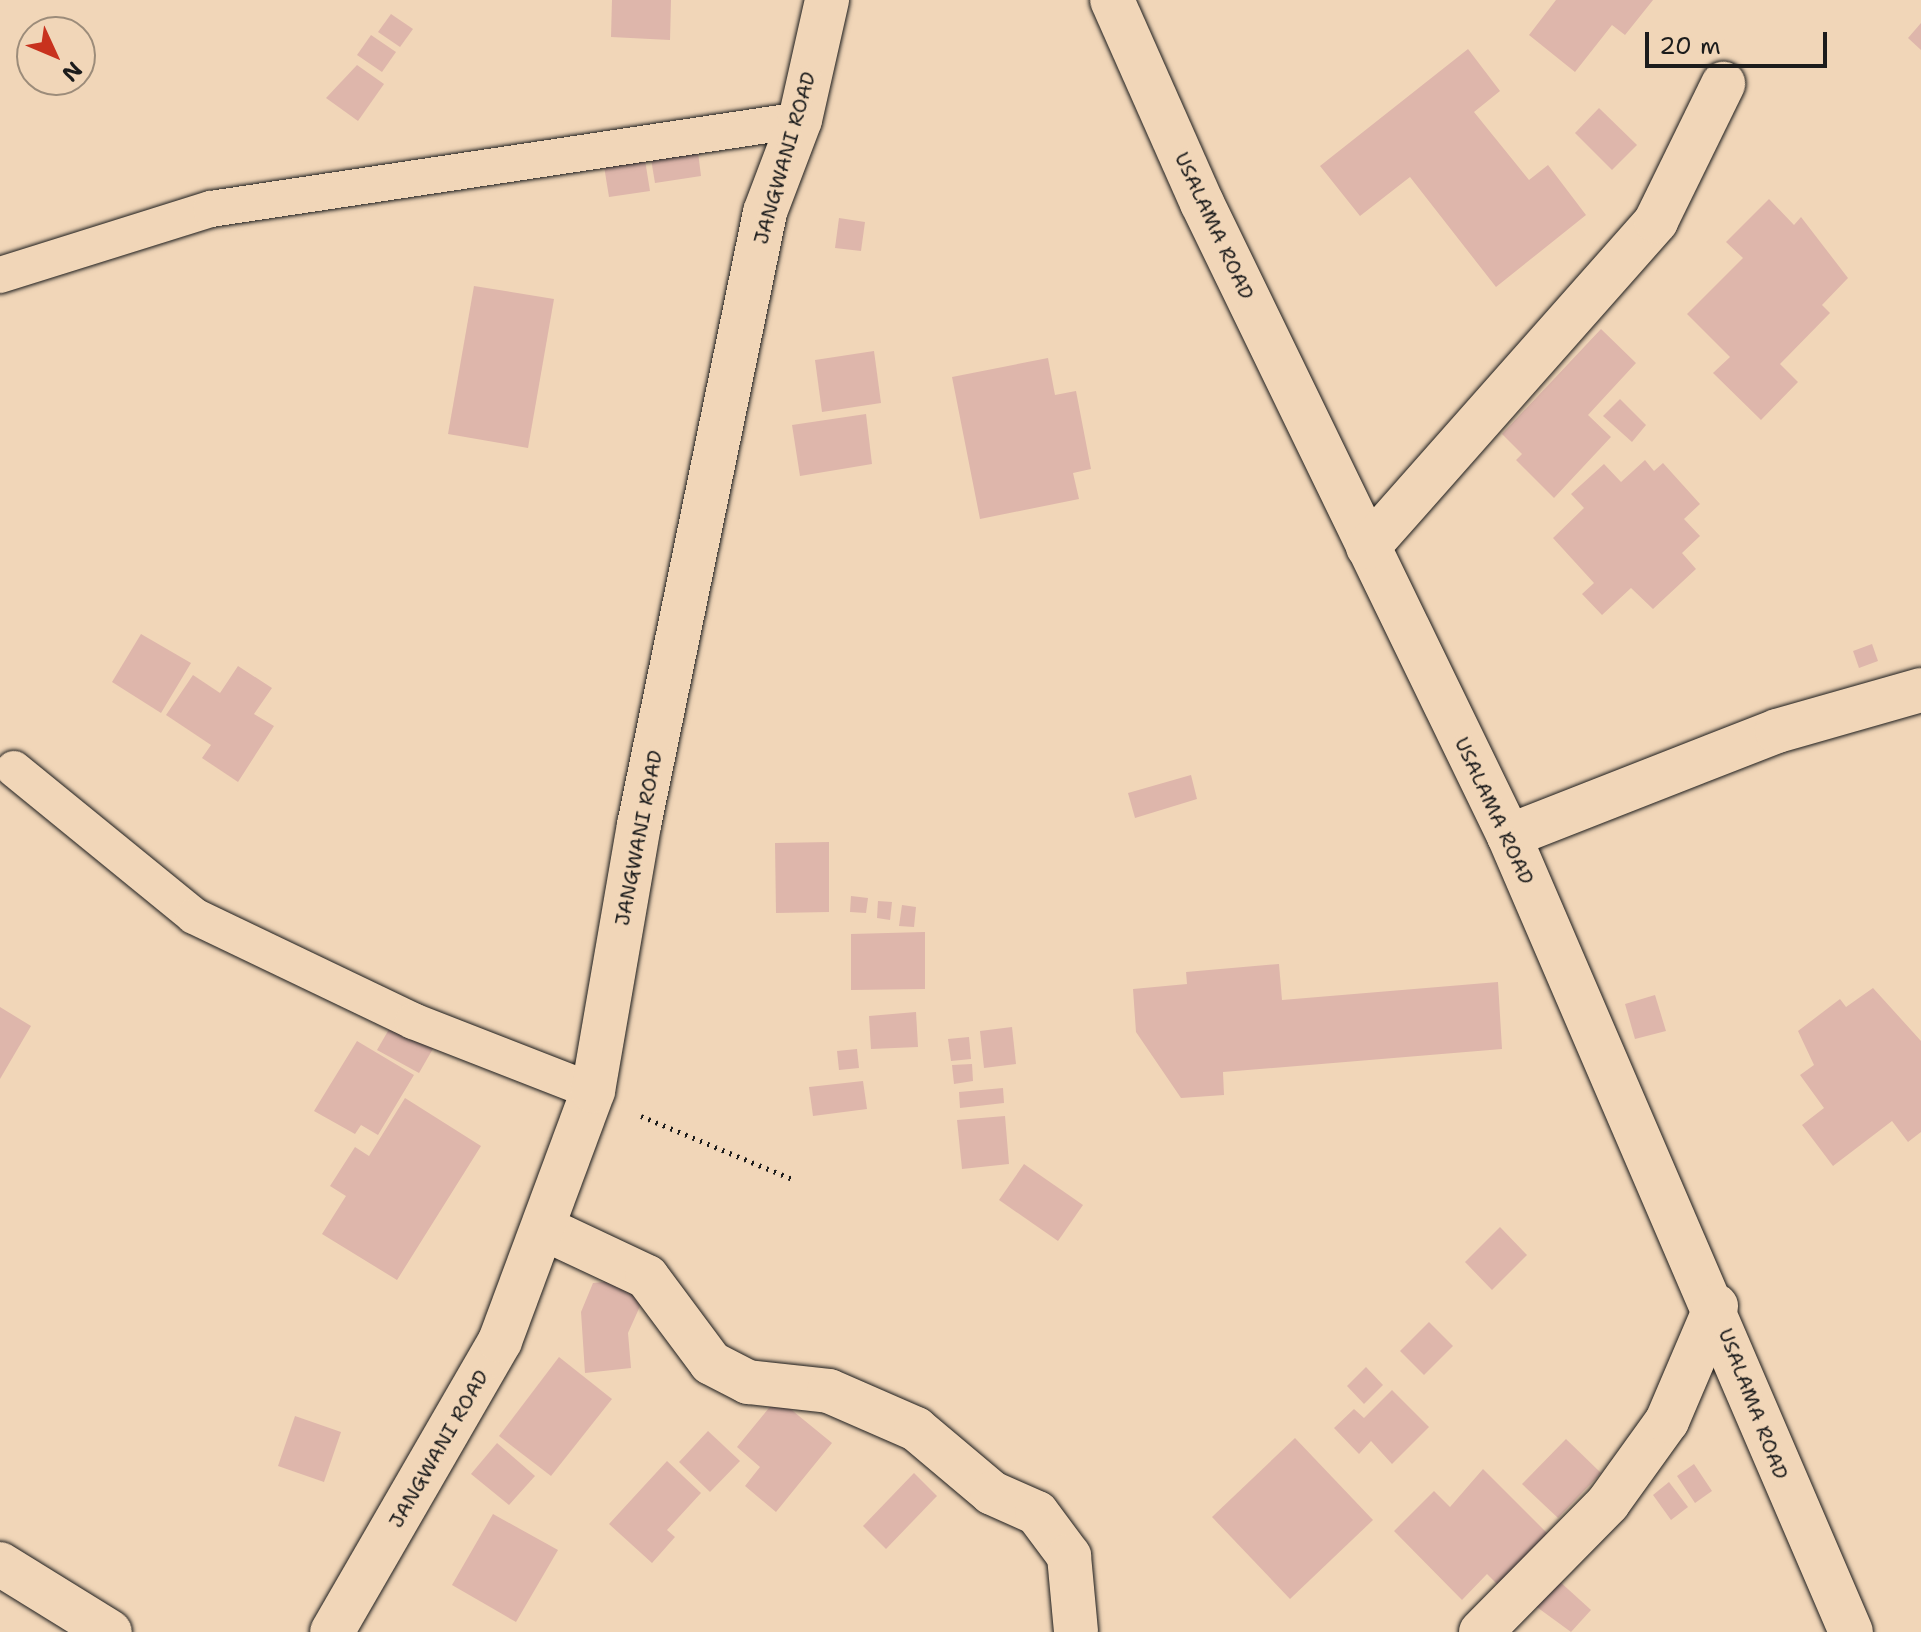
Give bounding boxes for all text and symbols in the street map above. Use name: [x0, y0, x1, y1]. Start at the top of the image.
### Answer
north arrow: [16, 16, 96, 96]
scale bar: [1649, 16, 1831, 66]
text: 20 m: [1659, 30, 1721, 62]
text: N: [56, 55, 89, 88]
street label: JANGWANI ROAD: [749, 69, 821, 247]
street label: USALAMA ROAD: [1169, 149, 1259, 303]
street label: USALAMA ROAD: [1449, 734, 1539, 888]
street label: JANGWANI ROAD: [610, 748, 668, 928]
street label: USALAMA ROAD: [1713, 1325, 1793, 1483]
street label: JANGWANI ROAD: [384, 1366, 494, 1532]

